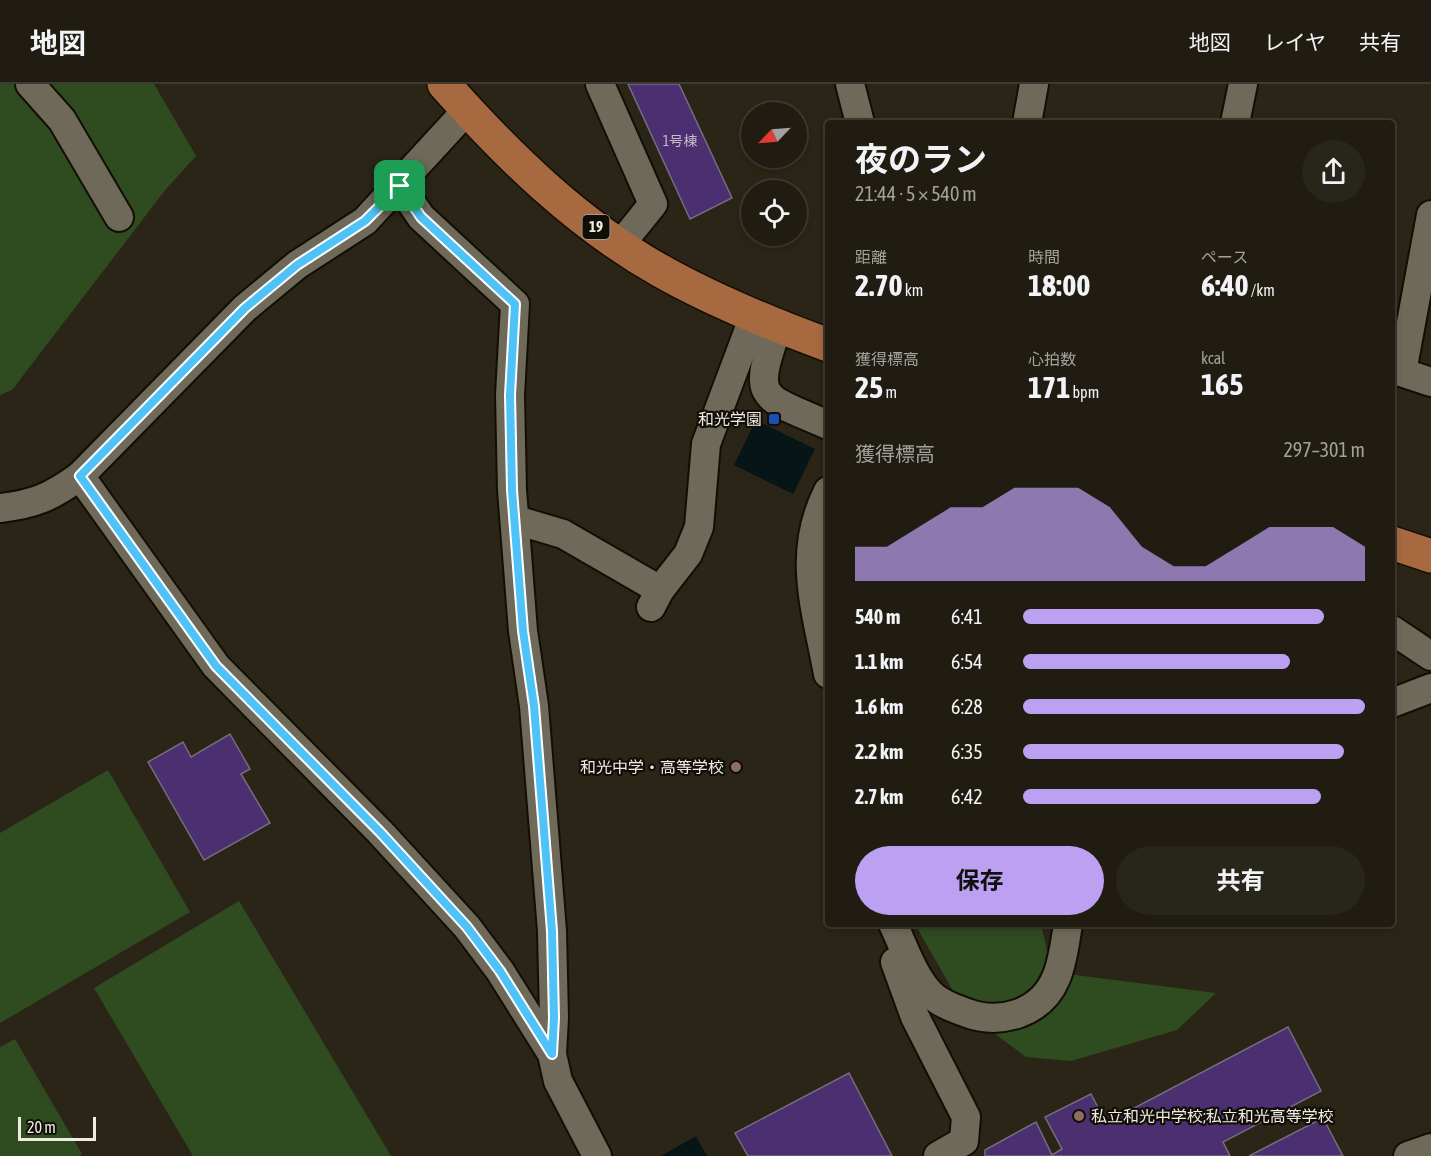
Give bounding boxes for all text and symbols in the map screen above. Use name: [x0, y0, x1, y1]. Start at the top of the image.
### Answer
text: 地図: [30, 27, 86, 59]
text: 地図: [1189, 30, 1231, 54]
text: レイヤ: [1264, 30, 1326, 54]
text: 共有: [1359, 30, 1401, 54]
north arrow: [741, 102, 807, 168]
map controls: [741, 102, 807, 246]
house number: 1号棟: [663, 133, 697, 149]
text: 夜のラン: [855, 140, 987, 178]
button: share: [1302, 140, 1365, 203]
pin: [374, 160, 425, 211]
icon: arrive: [383, 169, 416, 202]
button: locate: [741, 180, 807, 246]
text: 21:44 · 5 × 540 m: [855, 182, 977, 205]
road number: 19: [582, 215, 610, 239]
text: 距離: [855, 248, 887, 266]
text: 時間: [1028, 248, 1060, 266]
text: ペース: [1201, 248, 1248, 266]
text: 2.70: [855, 268, 903, 302]
text: 18:00: [1028, 268, 1090, 302]
text: 6:40: [1201, 268, 1249, 302]
text: km: [903, 281, 923, 299]
text: /km: [1249, 281, 1275, 299]
text: kcal: [1201, 349, 1225, 367]
text: 獲得標高: [855, 350, 919, 368]
text: 心拍数: [1028, 350, 1076, 368]
text: 165: [1201, 367, 1243, 401]
text: 25: [855, 370, 883, 404]
text: 171: [1028, 370, 1070, 404]
text: m: [883, 383, 897, 401]
text: bpm: [1070, 383, 1099, 401]
place label: 和光学園: [698, 410, 762, 428]
marker: 和光学園: [767, 412, 781, 426]
text: 297–301 m: [1283, 438, 1365, 461]
text: 獲得標高: [855, 442, 935, 465]
text: 540 m: [855, 605, 900, 628]
text: 6:41: [951, 605, 983, 628]
text: 1.1 km: [855, 650, 903, 673]
text: 6:54: [951, 650, 983, 673]
text: 1.6 km: [855, 695, 903, 718]
text: 6:28: [951, 695, 983, 718]
text: 2.2 km: [855, 740, 903, 763]
text: 6:35: [951, 740, 983, 763]
place label: 和光中学・高等学校: [580, 758, 724, 776]
marker: 和光中学・高等学校: [729, 760, 743, 774]
text: 2.7 km: [855, 785, 903, 808]
text: 6:42: [951, 785, 983, 808]
button: 保存: [855, 846, 1104, 915]
button: 共有: [1116, 846, 1365, 915]
place label: 私立和光中学校;私立和光高等学校: [1091, 1107, 1334, 1125]
marker: 私立和光中学校;私立和光高等学校: [1072, 1109, 1086, 1123]
scale bar: [18, 1114, 96, 1142]
text: 20 m: [27, 1118, 56, 1136]

